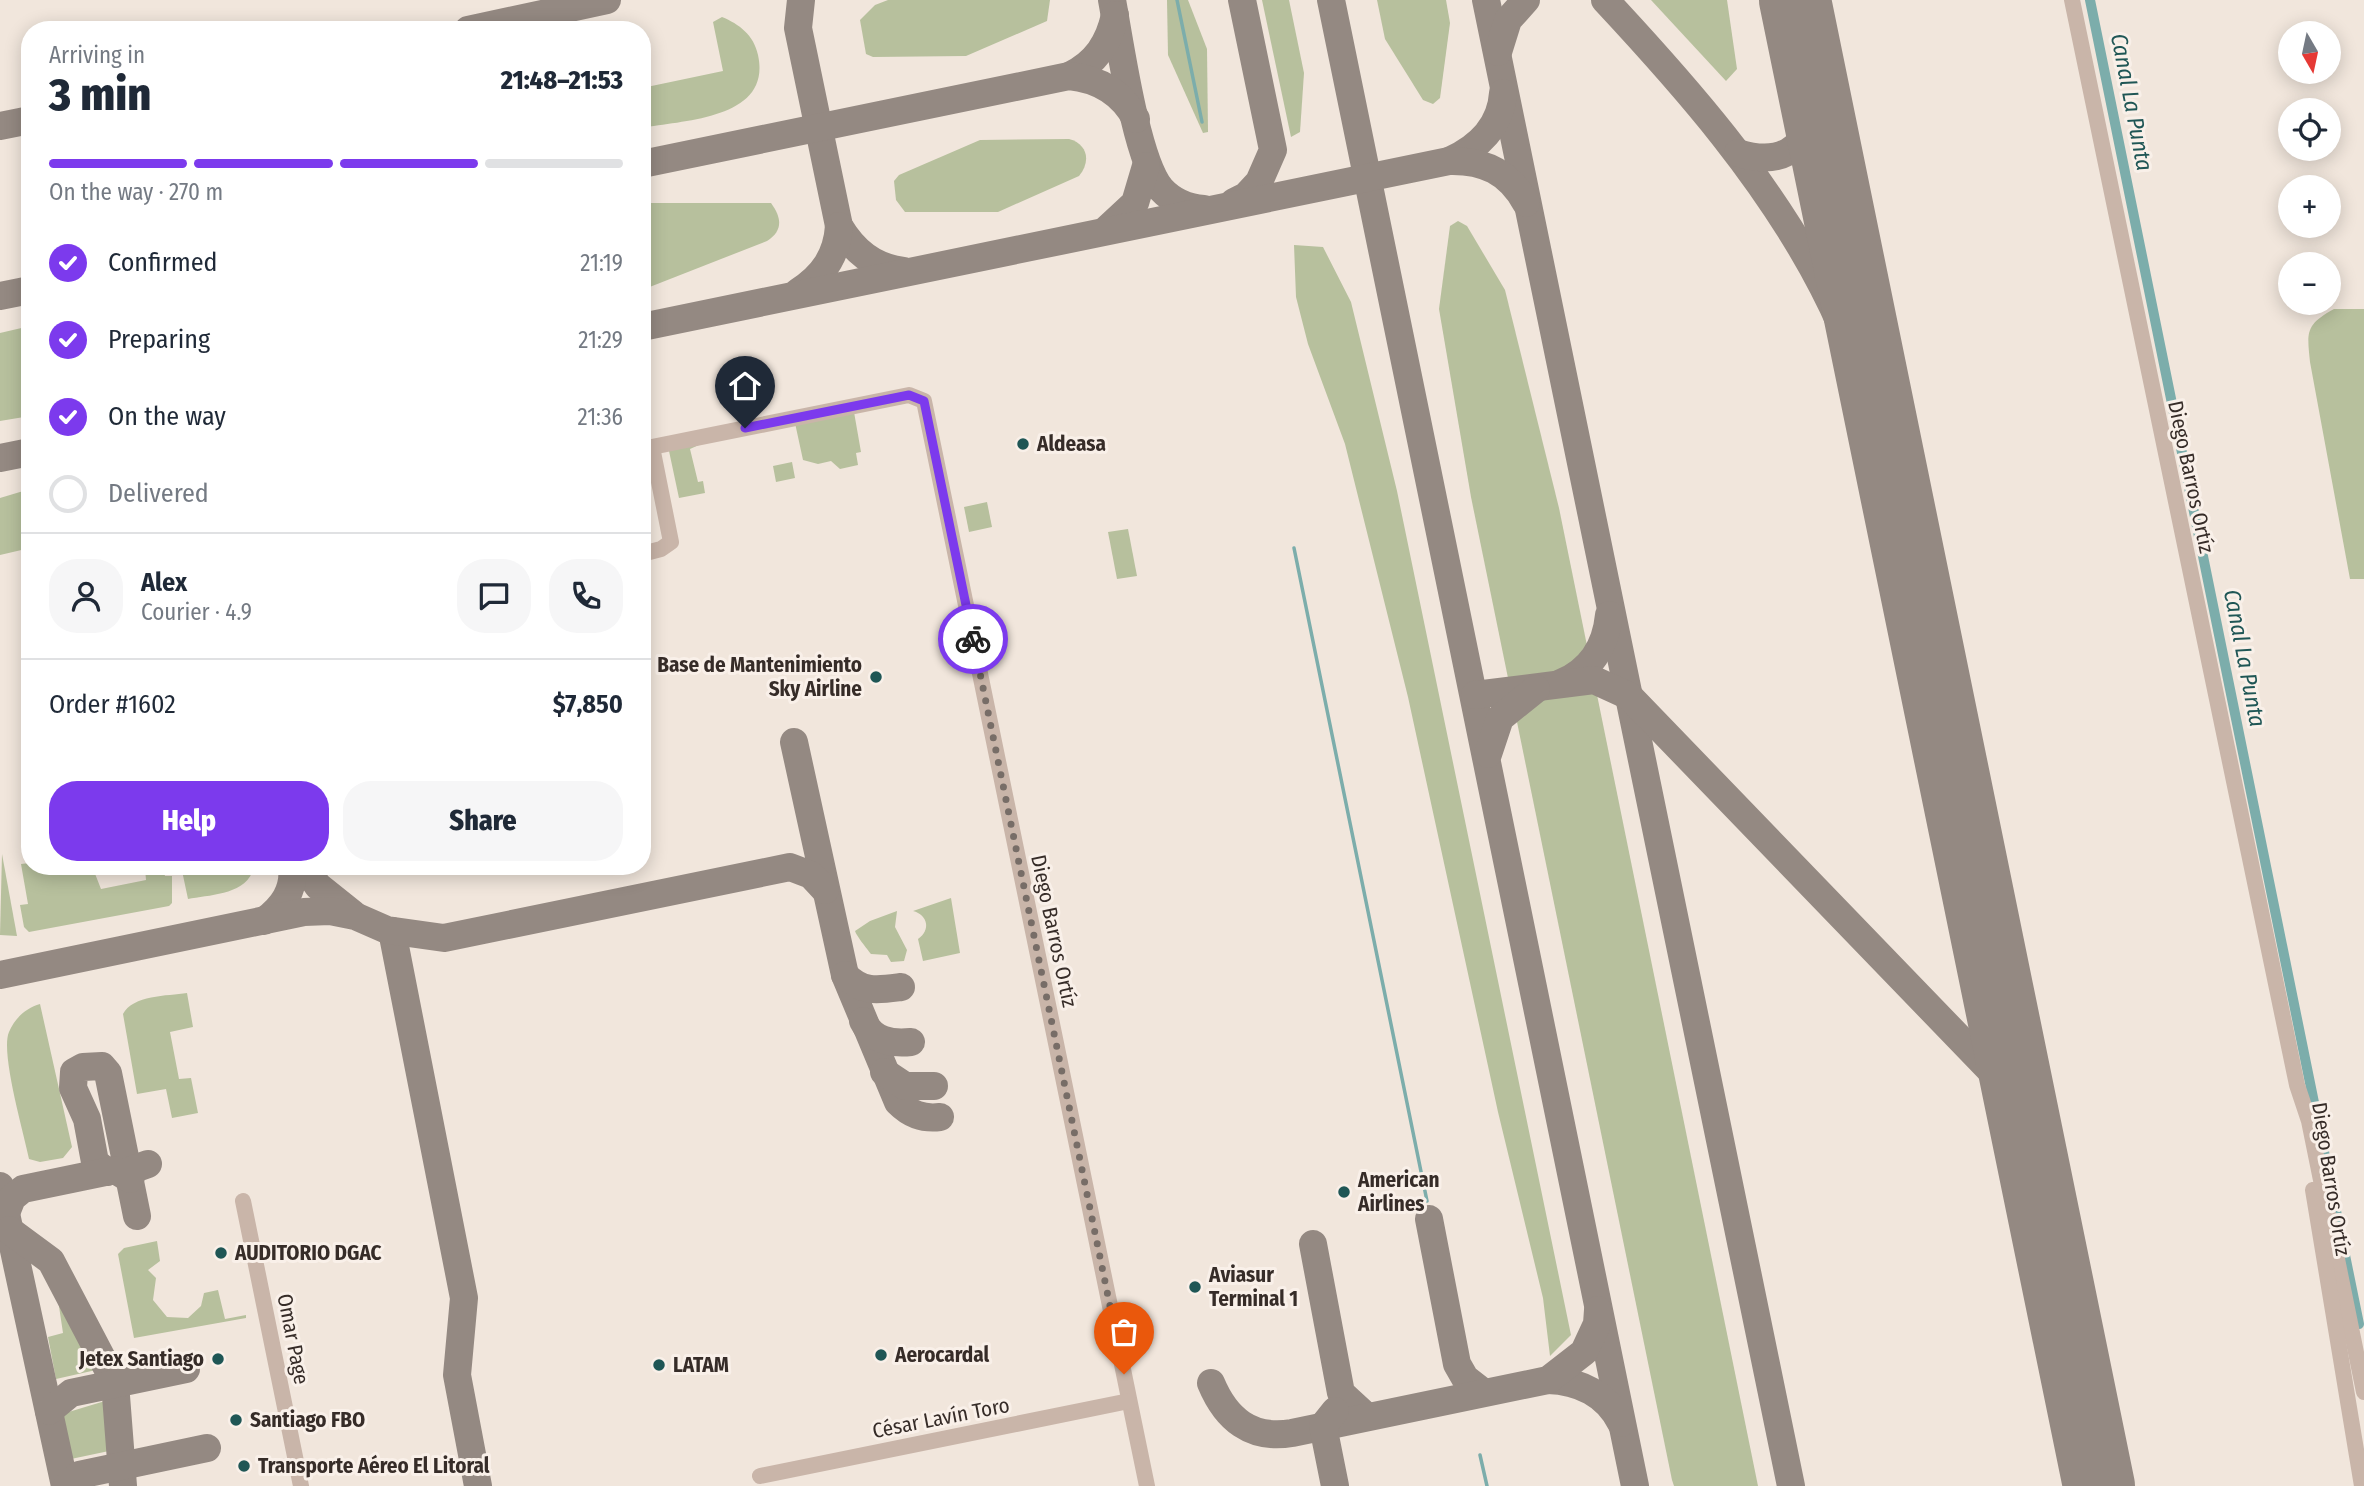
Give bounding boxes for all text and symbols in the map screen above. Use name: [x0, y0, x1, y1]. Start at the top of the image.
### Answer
north arrow: [2278, 21, 2342, 84]
map controls: [2278, 21, 2341, 315]
water label: Canal La Punta: [2105, 31, 2159, 173]
text: Arriving in: [49, 41, 145, 69]
text: 21:48–21:53: [501, 65, 623, 96]
text: 3 min: [49, 67, 151, 122]
button: locate: [2278, 98, 2341, 161]
button: +: [2278, 175, 2341, 238]
text: On the way · 270 m: [49, 178, 223, 206]
icon: check: [49, 244, 87, 282]
text: Confirmed: [108, 247, 218, 278]
text: 21:19: [580, 249, 623, 277]
button: −: [2278, 252, 2341, 315]
icon: check: [49, 321, 87, 359]
text: Preparing: [108, 324, 210, 355]
text: 21:29: [578, 326, 623, 354]
pin: [715, 356, 775, 428]
icon: home: [726, 367, 764, 405]
icon: check: [49, 398, 87, 436]
street label: Diego Barros Ortíz: [2162, 398, 2220, 556]
text: On the way: [108, 401, 226, 432]
text: 21:36: [578, 403, 623, 431]
place label: Aldeasa: [1036, 431, 1106, 457]
marker: Aldeasa: [1015, 436, 1031, 452]
text: Delivered: [108, 478, 209, 509]
button: person: [49, 559, 123, 633]
button: chat: [457, 559, 531, 633]
button: phone: [549, 559, 623, 633]
text: Alex: [141, 567, 187, 598]
water label: Canal La Punta: [2218, 587, 2272, 729]
text: Courier · 4.9: [141, 598, 252, 626]
courier: [938, 604, 1008, 674]
icon: bike: [954, 620, 992, 658]
place label: Base de Mantenimiento Sky Airline: [657, 652, 862, 702]
marker: Base de Mantenimiento Sky Airline: [868, 669, 884, 685]
text: Order #1602: [49, 689, 176, 720]
text: $7,850: [553, 689, 623, 720]
button: Help: [49, 781, 329, 861]
button: Share: [343, 781, 623, 861]
street label: Diego Barros Ortíz: [1025, 852, 1083, 1010]
street label: Diego Barros Ortíz: [2306, 1100, 2356, 1258]
place label: American Airlines: [1357, 1167, 1440, 1217]
marker: American Airlines: [1336, 1184, 1352, 1200]
place label: AUDITORIO DGAC: [234, 1240, 382, 1266]
marker: AUDITORIO DGAC: [213, 1245, 229, 1261]
place label: Aviasur Terminal 1: [1208, 1262, 1298, 1312]
marker: Aviasur Terminal 1: [1187, 1279, 1203, 1295]
street label: Omar Page: [271, 1291, 315, 1387]
pin: [1094, 1302, 1154, 1374]
icon: bag: [1105, 1313, 1143, 1351]
place label: Aerocardal: [894, 1342, 990, 1368]
place label: Jetex Santiago: [78, 1346, 204, 1372]
marker: Aerocardal: [873, 1347, 889, 1363]
marker: Jetex Santiago: [210, 1351, 226, 1367]
place label: LATAM: [673, 1352, 729, 1378]
marker: LATAM: [651, 1357, 667, 1373]
street label: César Lavín Toro: [870, 1392, 1012, 1444]
place label: Santiago FBO: [250, 1407, 365, 1433]
marker: Santiago FBO: [228, 1412, 244, 1428]
place label: Transporte Aéreo El Litoral: [258, 1453, 490, 1479]
marker: Transporte Aéreo El Litoral: [236, 1458, 252, 1474]

